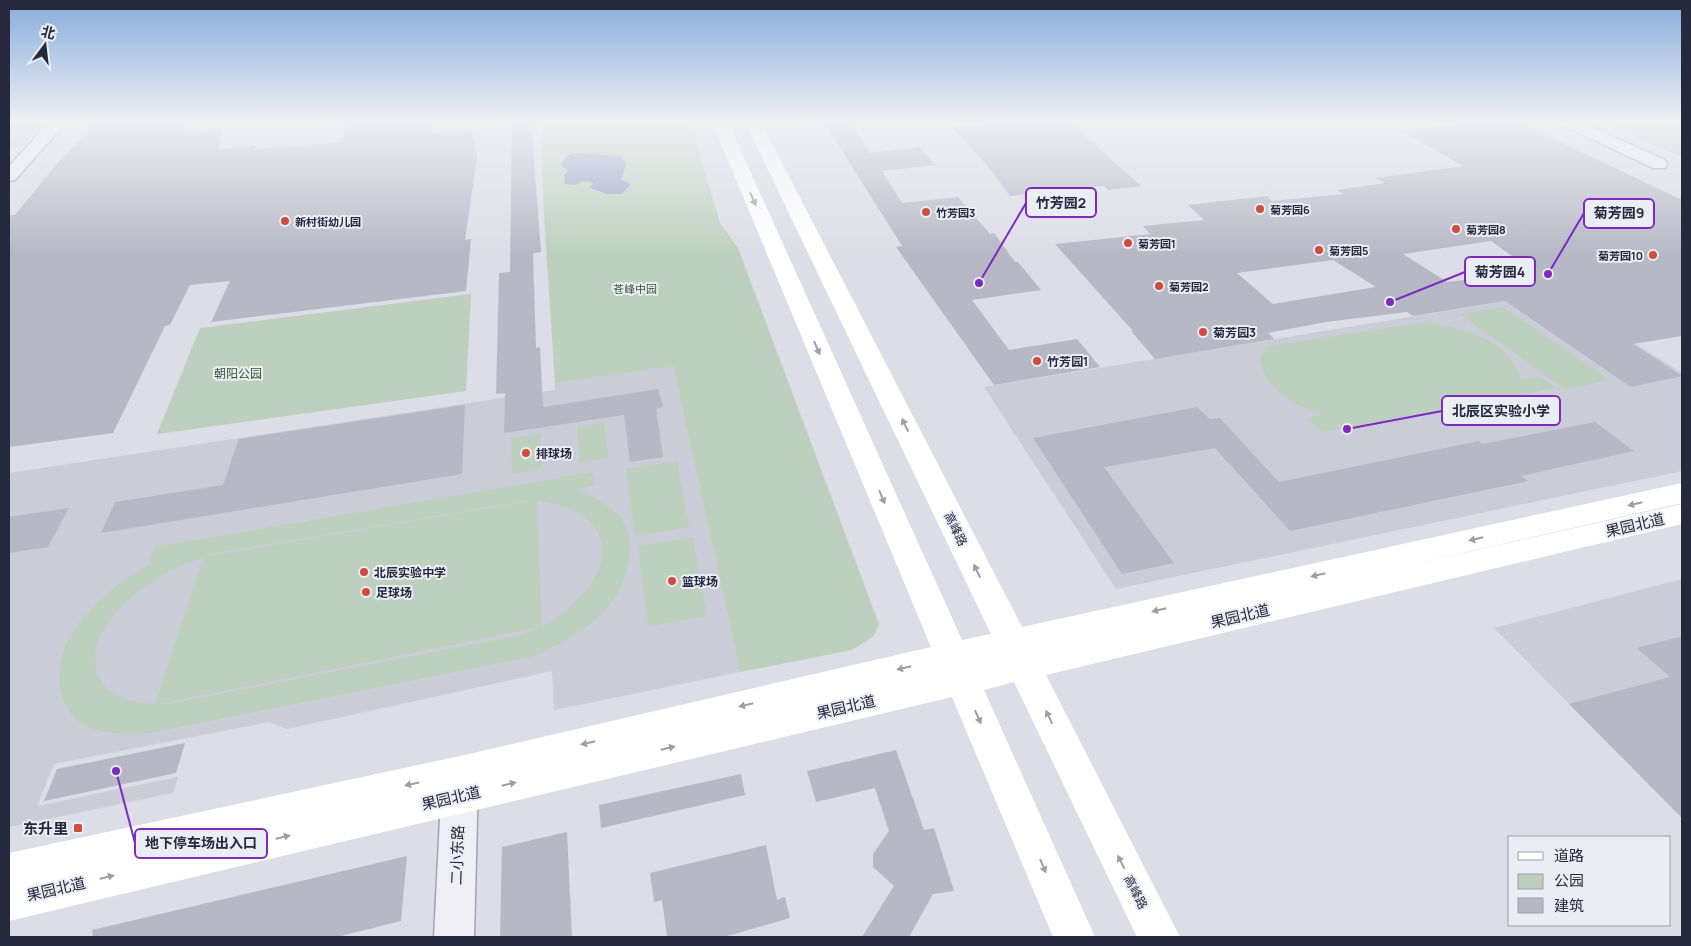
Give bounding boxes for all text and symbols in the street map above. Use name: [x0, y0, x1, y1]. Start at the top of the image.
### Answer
north arrow: [20, 20, 70, 70]
text: 北: [39, 21, 58, 43]
callout: 竹芳园2: [1026, 188, 1096, 217]
one-way arrow: [749, 192, 757, 206]
text: 竹芳园2: [1036, 193, 1086, 212]
callout: 菊芳园9: [1584, 199, 1654, 228]
place label: 菊芳园6: [1270, 202, 1310, 217]
marker: 菊芳园6: [1254, 203, 1266, 215]
text: 菊芳园9: [1594, 203, 1644, 222]
place label: 竹芳园3: [936, 205, 975, 220]
marker: 竹芳园3: [920, 206, 932, 218]
place label: 新村街幼儿园: [295, 214, 361, 229]
marker: 新村街幼儿园: [279, 215, 291, 227]
place label: 菊芳园8: [1466, 222, 1506, 237]
marker: 菊芳园8: [1450, 223, 1462, 235]
place label: 菊芳园1: [1138, 236, 1176, 251]
marker: 菊芳园1: [1122, 237, 1134, 249]
place label: 菊芳园5: [1329, 243, 1368, 258]
marker: 菊芳园5: [1313, 244, 1325, 256]
place label: 菊芳园10: [1598, 248, 1643, 263]
marker: 菊芳园10: [1647, 249, 1659, 261]
callout: 菊芳园4: [1465, 257, 1535, 286]
text: 菊芳园4: [1475, 262, 1525, 281]
place label: 菊芳园2: [1169, 279, 1209, 294]
marker: 菊芳园2: [1153, 280, 1165, 292]
park label: 苍峰中园: [613, 281, 657, 296]
place label: 菊芳园3: [1213, 324, 1256, 341]
marker: 菊芳园3: [1197, 326, 1209, 338]
one-way arrow: [814, 341, 822, 355]
place label: 竹芳园1: [1047, 353, 1088, 370]
marker: 竹芳园1: [1031, 355, 1043, 367]
park label: 朝阳公园: [214, 365, 262, 382]
callout: 北辰区实验小学: [1442, 396, 1560, 425]
text: 北辰区实验小学: [1452, 401, 1550, 420]
one-way arrow: [901, 418, 909, 432]
place label: 排球场: [536, 445, 572, 462]
marker: 排球场: [520, 447, 532, 459]
one-way arrow: [879, 490, 887, 504]
one-way arrow: [1627, 500, 1642, 508]
street label: 果园北道: [1603, 508, 1667, 542]
street label: 高峰路: [940, 509, 972, 549]
one-way arrow: [1469, 535, 1484, 543]
place label: 北辰实验中学: [374, 564, 446, 581]
one-way arrow: [973, 564, 981, 578]
marker: 北辰实验中学: [358, 566, 370, 578]
one-way arrow: [1310, 571, 1325, 579]
place label: 篮球场: [682, 573, 718, 590]
marker: 篮球场: [666, 575, 678, 587]
place label: 足球场: [376, 584, 412, 601]
marker: 足球场: [360, 586, 372, 598]
street label: 果园北道: [1208, 599, 1272, 633]
one-way arrow: [1151, 606, 1166, 614]
one-way arrow: [896, 664, 911, 672]
street label: 果园北道: [814, 690, 878, 724]
one-way arrow: [738, 701, 753, 709]
one-way arrow: [975, 710, 983, 724]
one-way arrow: [1045, 710, 1053, 724]
one-way arrow: [580, 739, 595, 747]
one-way arrow: [660, 744, 675, 752]
one-way arrow: [405, 780, 420, 788]
one-way arrow: [502, 780, 517, 788]
street label: 果园北道: [419, 781, 483, 815]
place label: 东升里: [23, 818, 68, 839]
marker: 东升里: [72, 822, 84, 834]
street label: 二小东路: [445, 825, 469, 885]
callout: 地下停车场出入口: [135, 829, 267, 858]
text: 地下停车场出入口: [145, 833, 257, 852]
one-way arrow: [275, 833, 290, 841]
legend: [1508, 836, 1671, 926]
text: 道路: [1554, 845, 1584, 866]
one-way arrow: [1117, 855, 1125, 869]
one-way arrow: [1040, 859, 1048, 873]
text: 公园: [1554, 870, 1584, 891]
street label: 果园北道: [24, 872, 88, 906]
street label: 高峰路: [1120, 872, 1152, 912]
one-way arrow: [100, 873, 115, 881]
text: 建筑: [1554, 895, 1584, 916]

